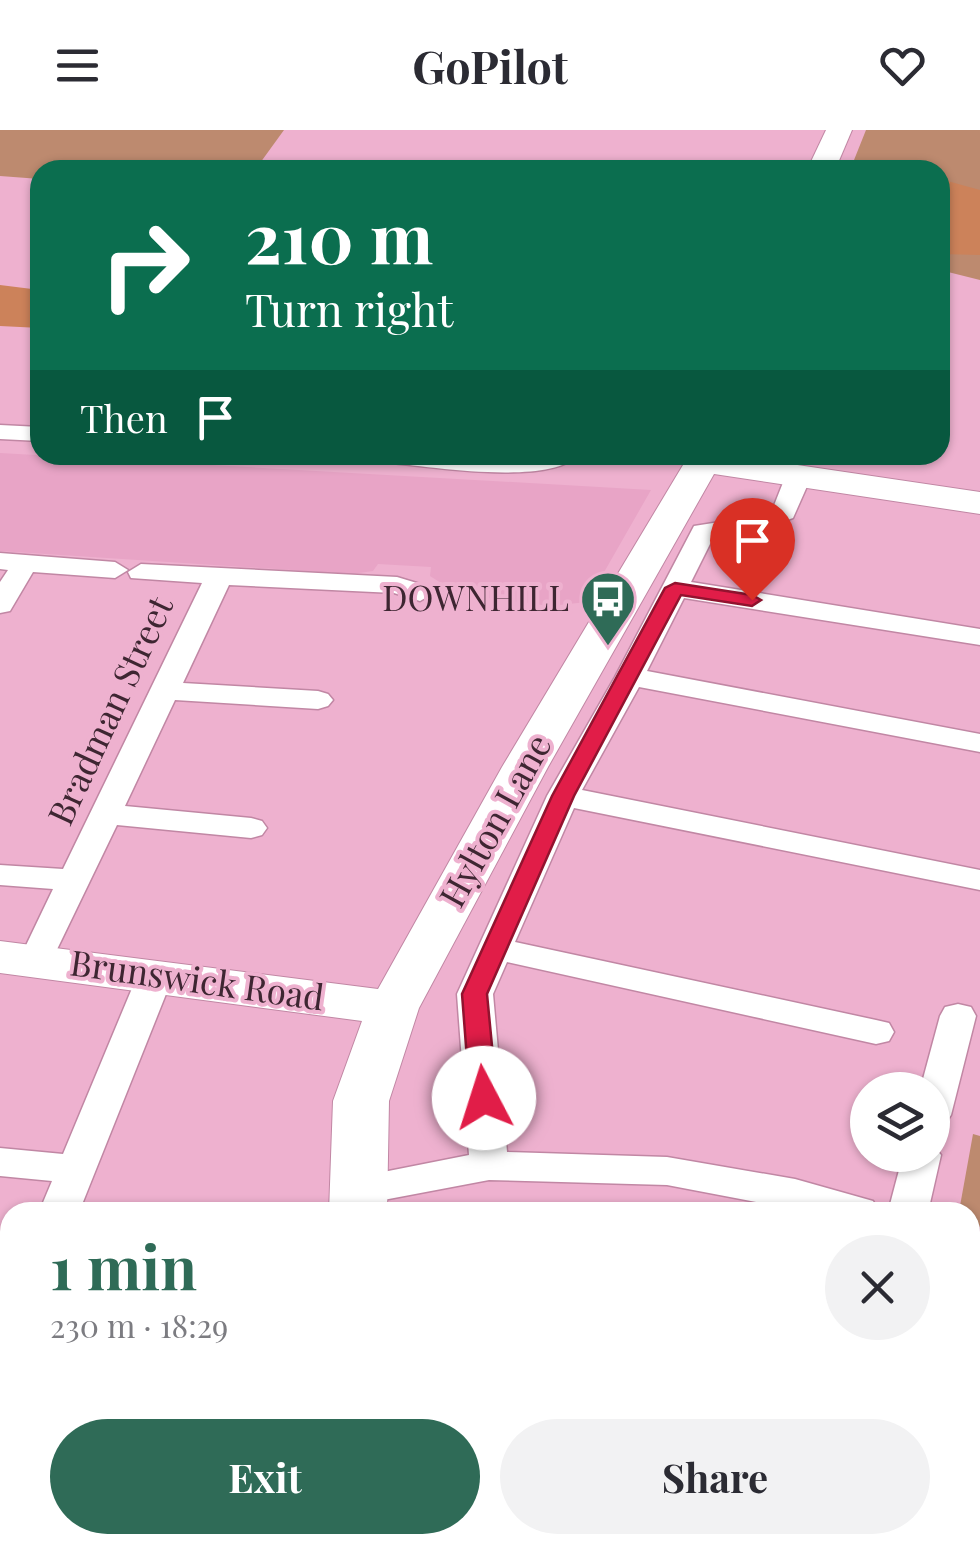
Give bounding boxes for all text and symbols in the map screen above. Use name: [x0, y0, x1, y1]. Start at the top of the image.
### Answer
text: GoPilot: [412, 35, 568, 95]
icon: menu: [50, 38, 105, 93]
icon: heart: [875, 38, 930, 93]
text: 210 m: [245, 188, 433, 282]
icon: right: [80, 200, 210, 330]
text: Turn right: [245, 278, 453, 338]
icon: arrive: [188, 390, 243, 445]
text: Then: [80, 392, 168, 443]
pin: [710, 498, 795, 601]
icon: arrive: [725, 513, 780, 568]
bus stop icon: DOWNHILL: [578, 569, 638, 648]
place label: DOWNHILL: [382, 573, 569, 620]
street label: Bradman Street: [35, 588, 182, 832]
street label: Hylton Lane: [427, 725, 561, 915]
street label: Brunswick Road: [68, 937, 327, 1020]
position arrow: [432, 1046, 536, 1150]
map controls: [850, 1072, 950, 1172]
button: layers: [850, 1072, 950, 1172]
text: 1 min: [50, 1225, 197, 1305]
button: close: [825, 1235, 930, 1340]
text: 230 m · 18:29: [50, 1303, 228, 1346]
button: Exit: [50, 1419, 480, 1534]
button: Share: [500, 1419, 930, 1534]

